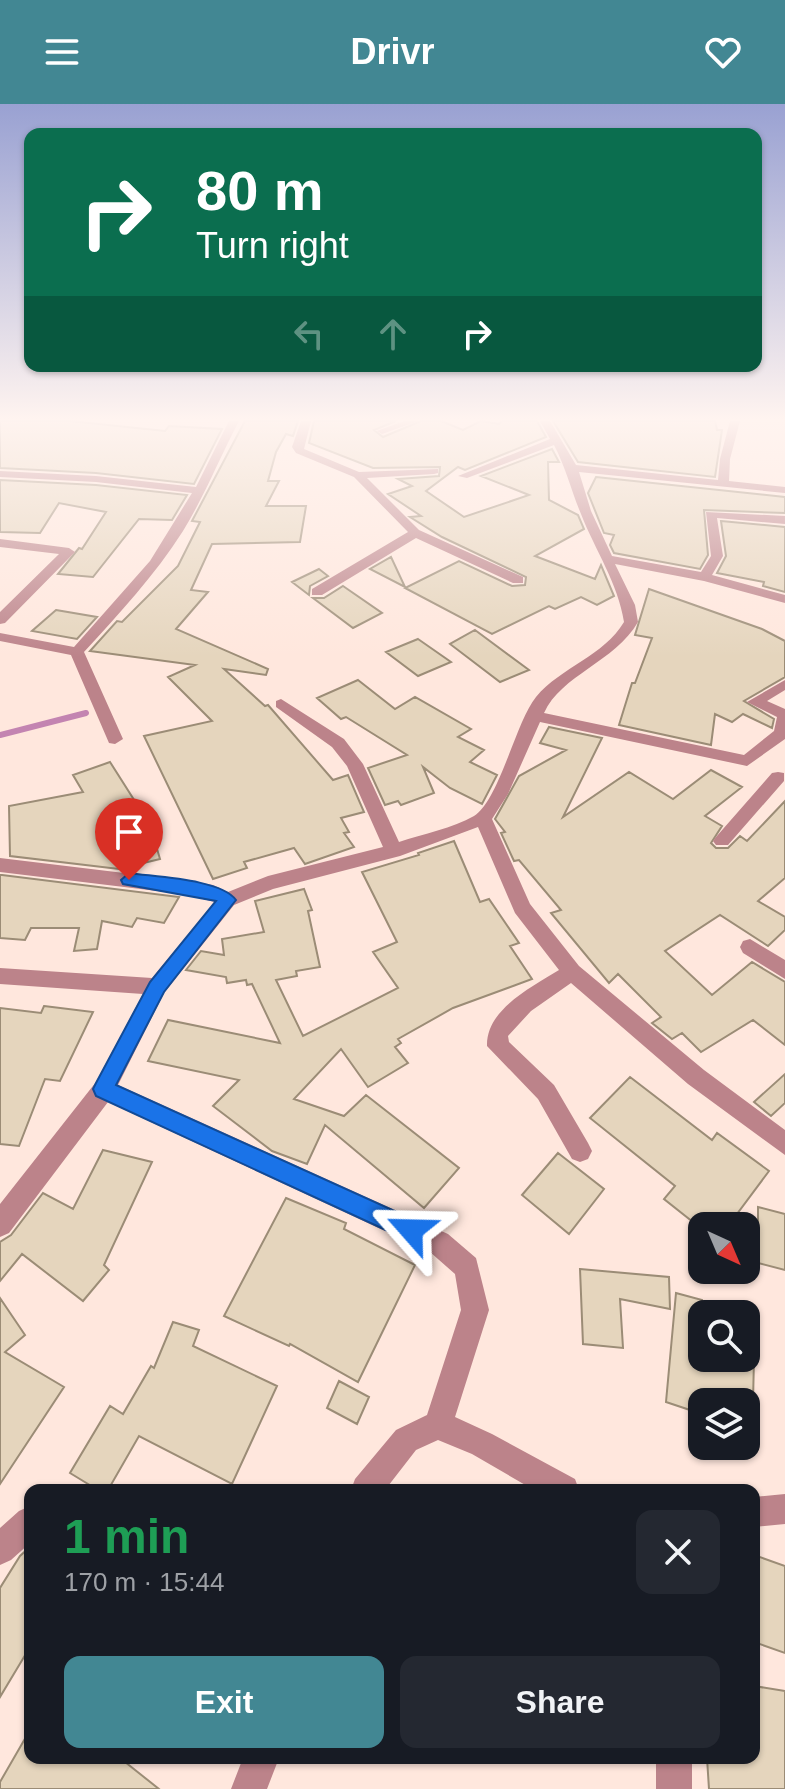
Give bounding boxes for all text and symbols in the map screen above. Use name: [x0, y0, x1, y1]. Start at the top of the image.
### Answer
icon: menu: [40, 30, 84, 74]
icon: heart: [701, 30, 745, 74]
text: Drivr: [350, 31, 435, 72]
text: 80 m: [196, 159, 324, 222]
icon: right: [64, 160, 168, 264]
text: Turn right: [196, 225, 349, 266]
icon: left: [287, 312, 331, 356]
icon: ahead: [371, 312, 415, 356]
icon: right: [455, 312, 499, 356]
pin: [95, 798, 163, 880]
icon: arrive: [107, 810, 151, 854]
position arrow: [369, 1188, 453, 1272]
north arrow: [688, 1212, 760, 1284]
map controls: [688, 1212, 760, 1460]
button: search: [688, 1300, 760, 1372]
button: layers: [688, 1388, 760, 1460]
text: 1 min: [64, 1510, 189, 1563]
button: close: [636, 1510, 720, 1594]
text: 170 m · 15:44: [64, 1567, 224, 1597]
button: Exit: [64, 1656, 384, 1748]
button: Share: [400, 1656, 720, 1748]

